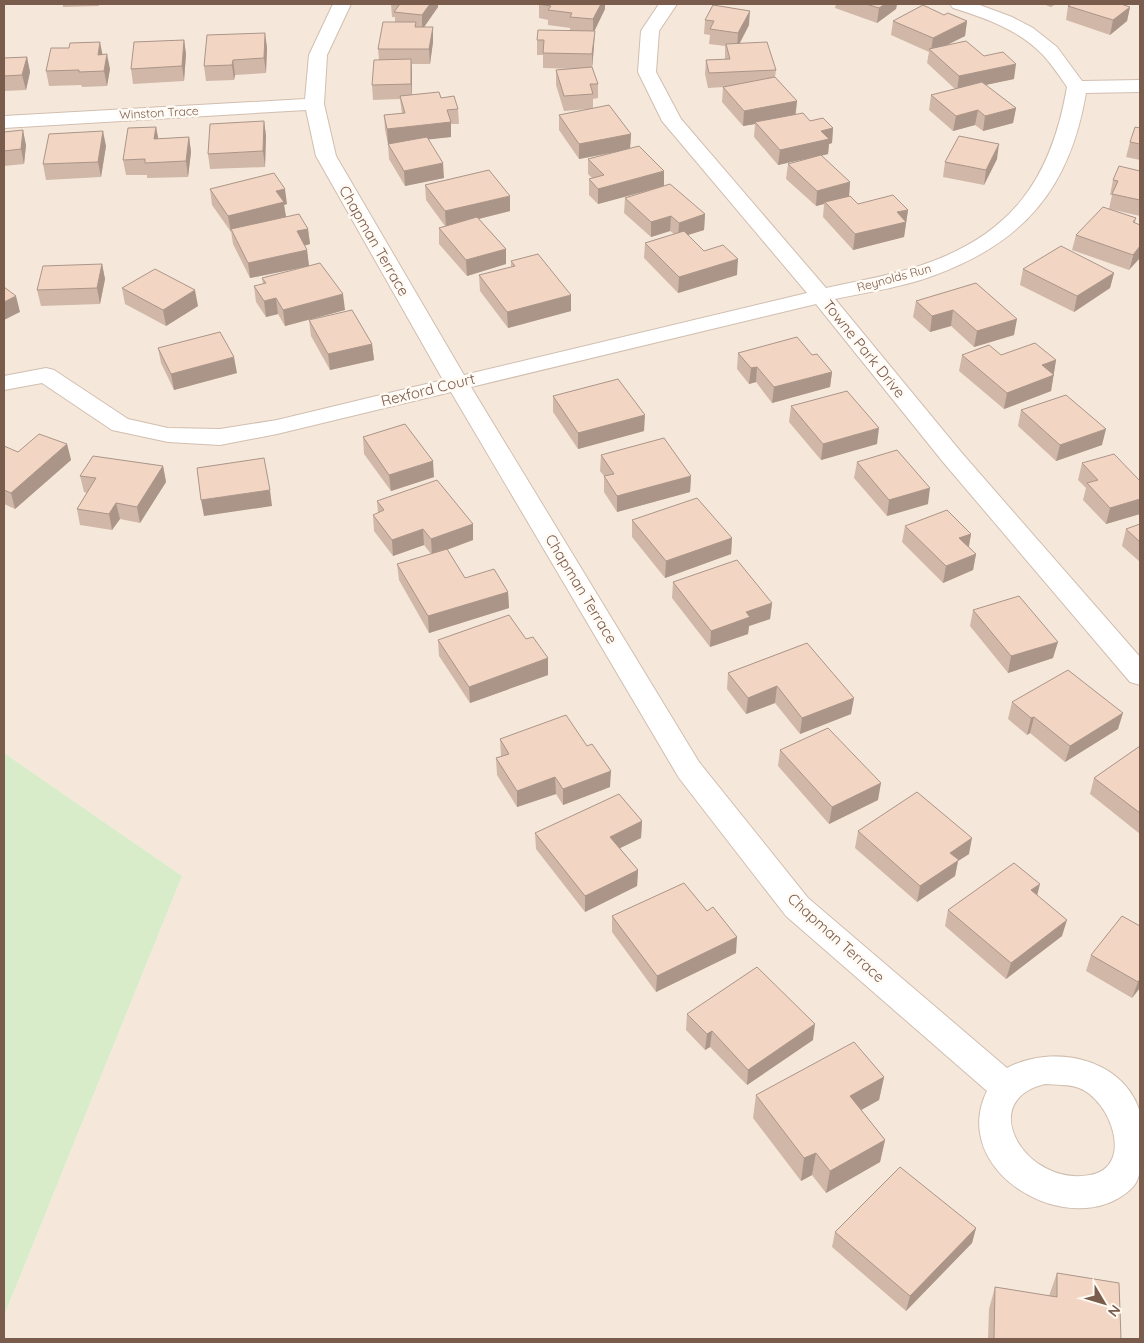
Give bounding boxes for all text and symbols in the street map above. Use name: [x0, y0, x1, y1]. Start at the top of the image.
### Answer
street label: Winston Trace: [119, 103, 199, 122]
street label: Chapman Terrace: [335, 182, 414, 299]
street label: Reynolds Run: [855, 260, 933, 295]
street label: Towne Park Drive: [819, 296, 910, 402]
street label: Rexford Court: [379, 369, 477, 410]
street label: Chapman Terrace: [541, 530, 622, 647]
street label: Chapman Terrace: [784, 889, 889, 986]
north arrow: [1079, 1278, 1129, 1328]
text: N: [1104, 1301, 1125, 1321]

